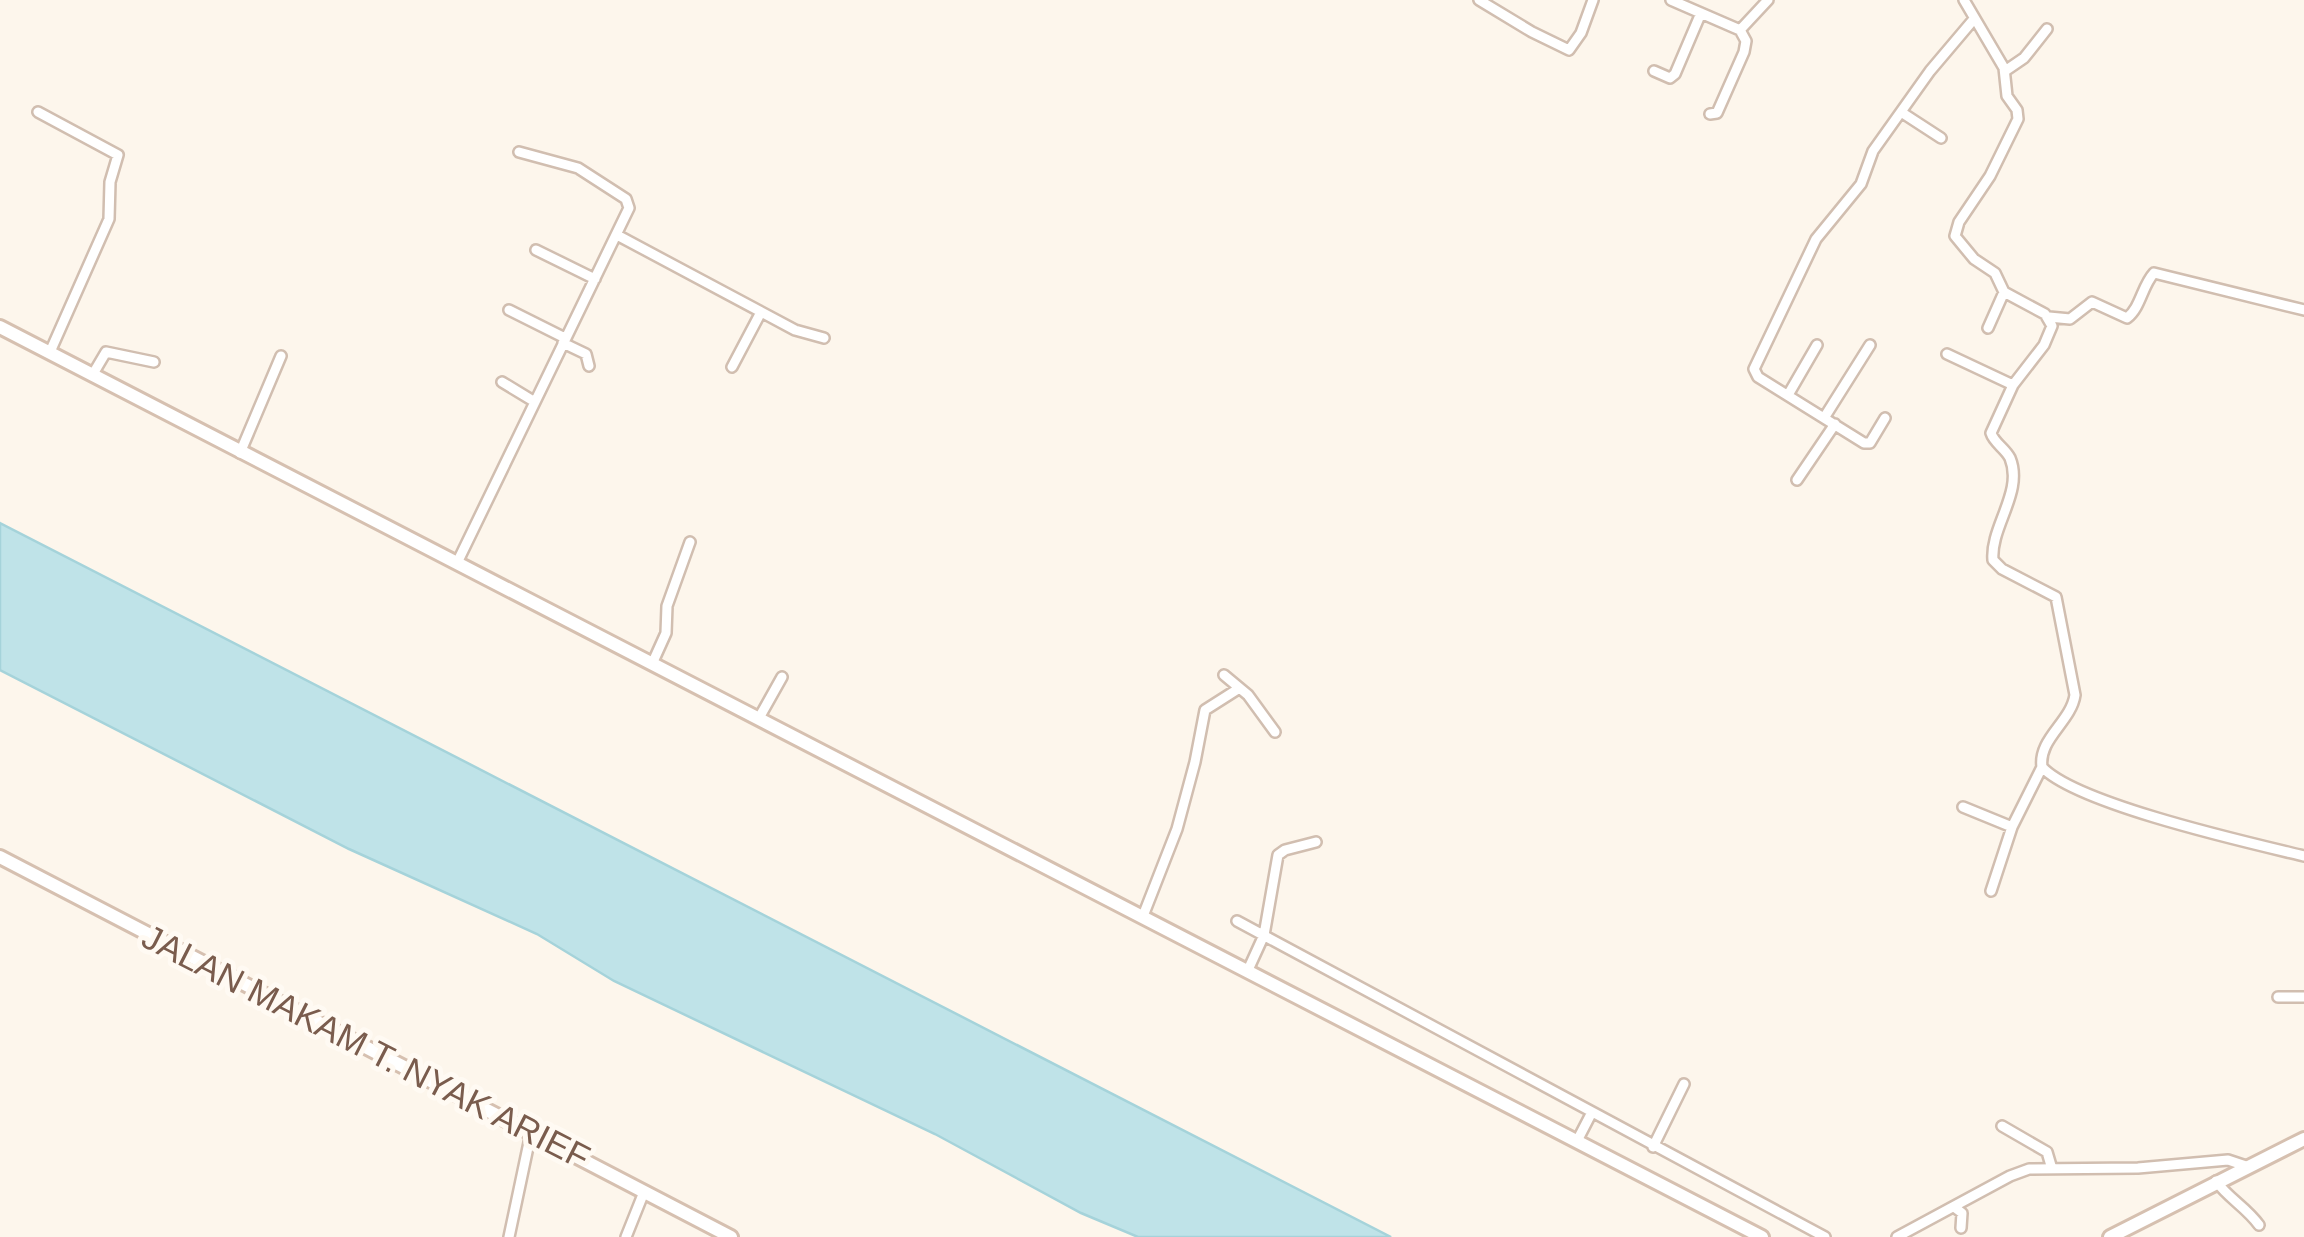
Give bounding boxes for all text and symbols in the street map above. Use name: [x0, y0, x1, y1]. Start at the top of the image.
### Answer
street label: JALAN MAKAM T. NYAK ARIEF: [136, 916, 596, 1177]

